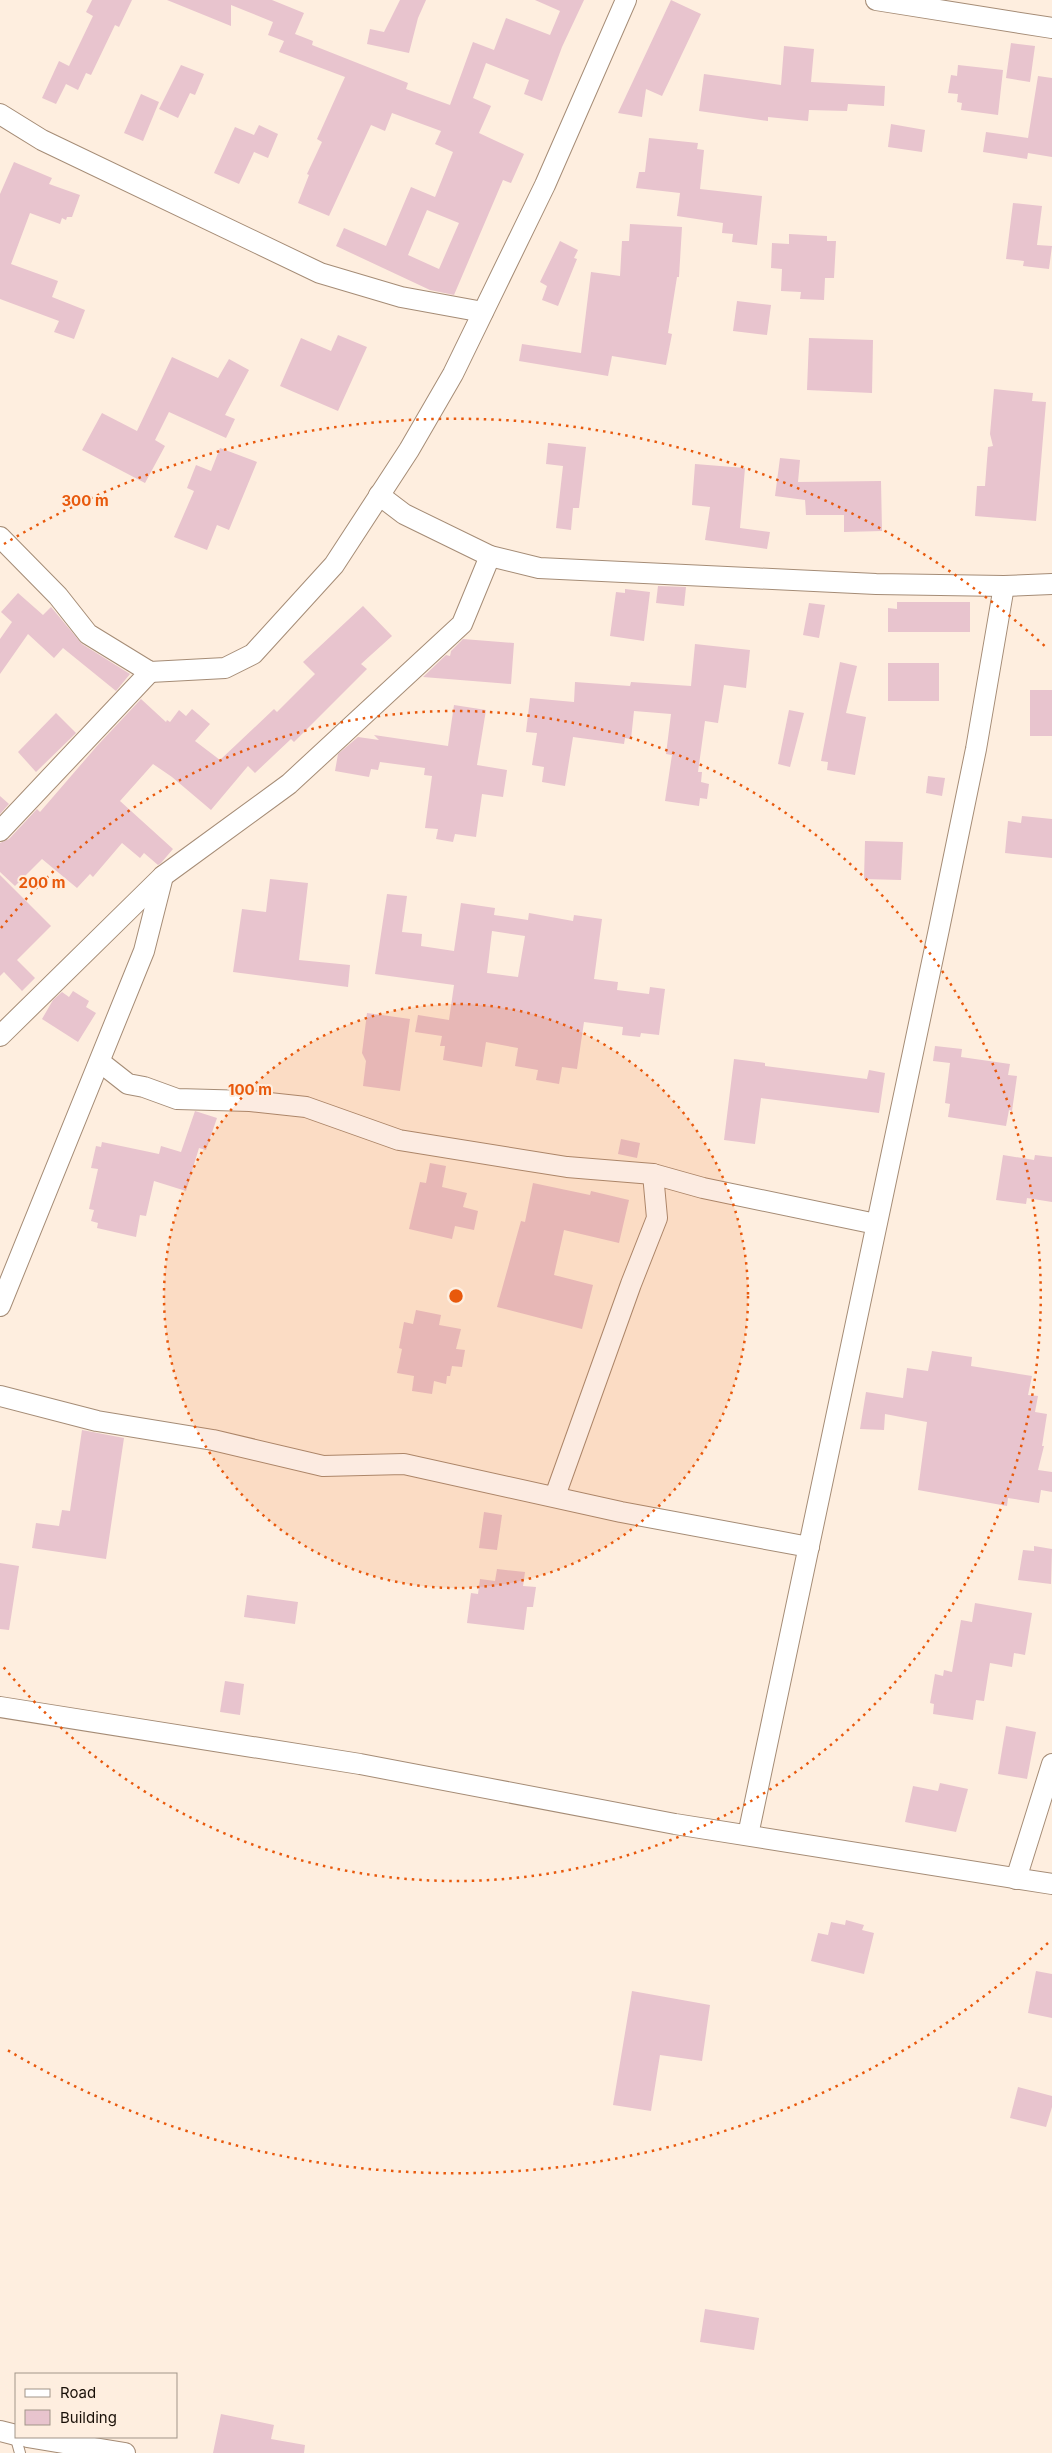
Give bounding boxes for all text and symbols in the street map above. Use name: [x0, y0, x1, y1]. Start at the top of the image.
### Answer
text: 300 m: [61, 491, 109, 510]
text: 200 m: [19, 873, 65, 892]
text: 100 m: [228, 1080, 272, 1099]
centre of rings: [447, 1287, 465, 1305]
legend: [15, 2373, 178, 2438]
text: Road: [60, 2383, 96, 2402]
text: Building: [60, 2408, 117, 2427]

